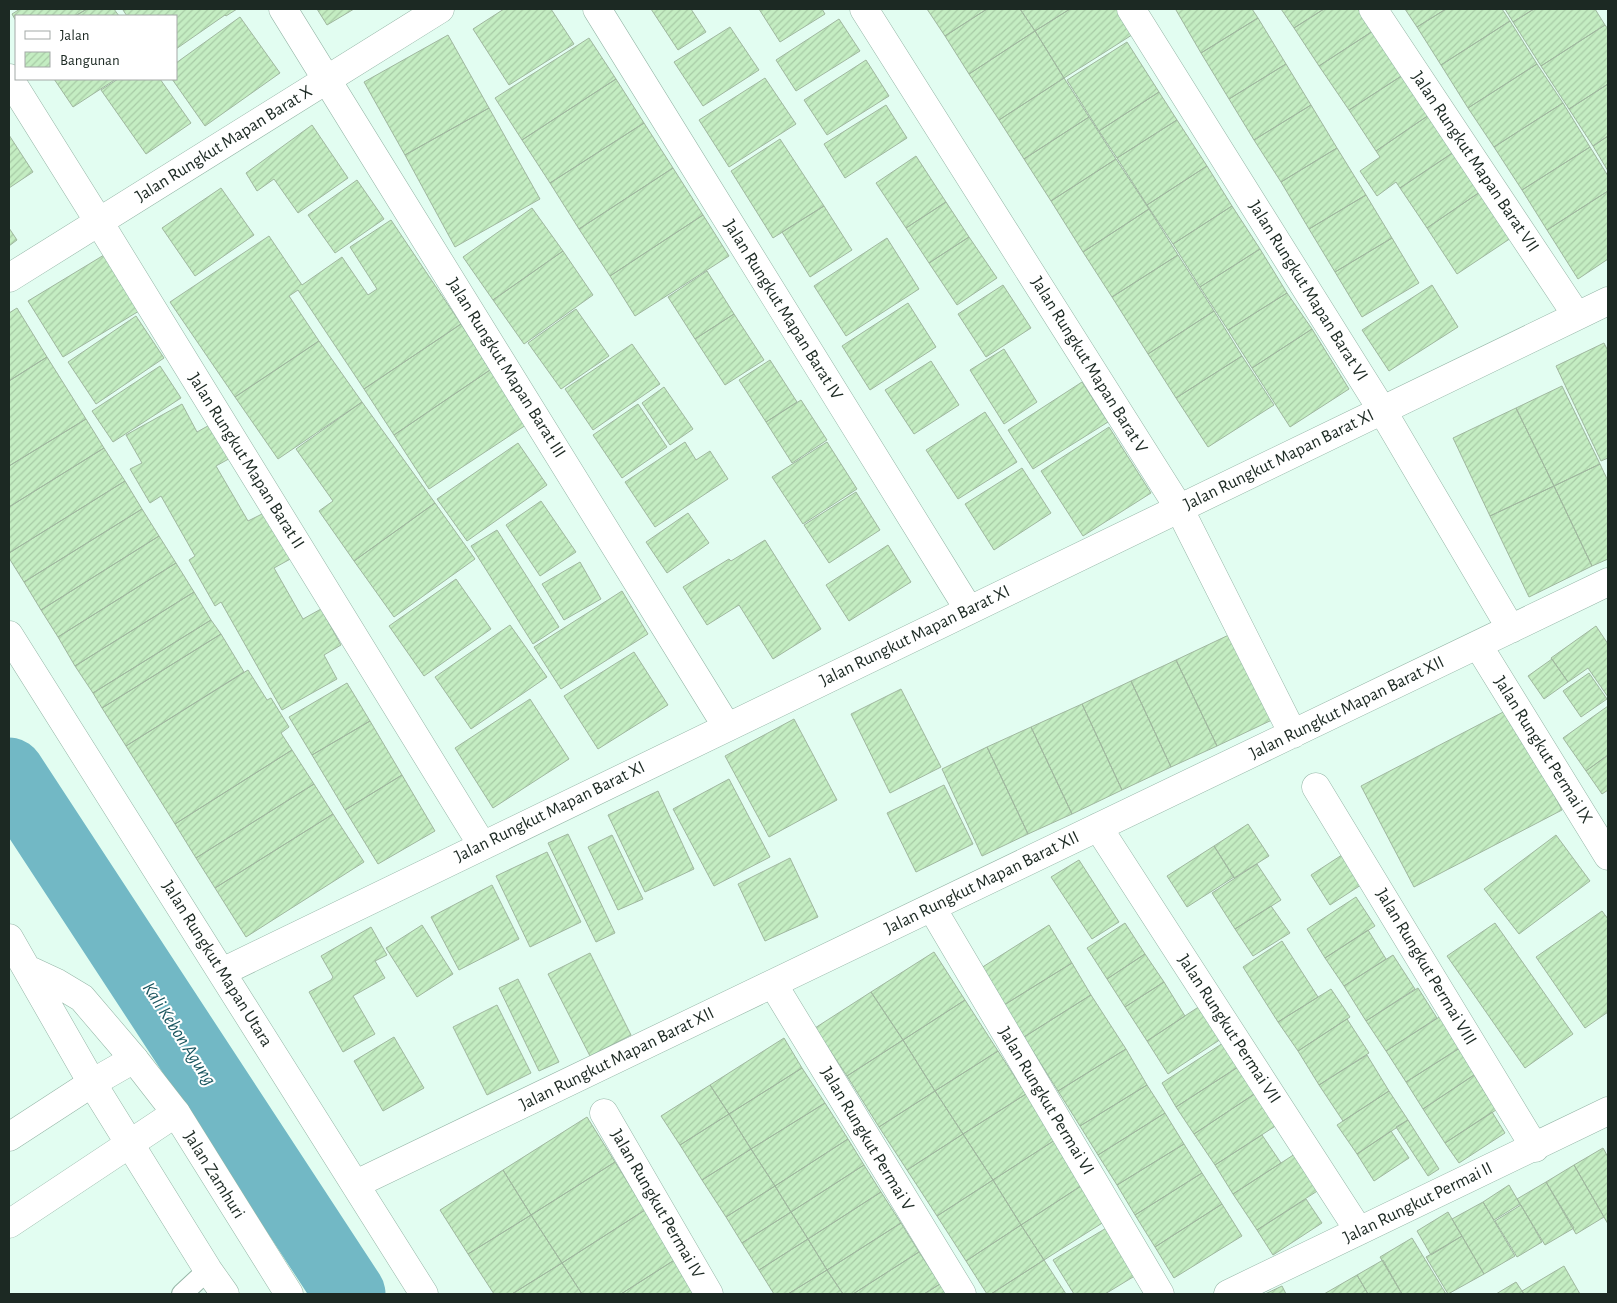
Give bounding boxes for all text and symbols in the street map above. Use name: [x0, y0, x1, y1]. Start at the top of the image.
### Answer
legend: [15, 15, 178, 80]
text: Jalan: [60, 28, 90, 43]
text: Bangunan: [60, 53, 120, 68]
street label: Jalan Rungkut Mapan Barat VII: [1408, 69, 1542, 255]
street label: Jalan Rungkut Mapan Barat X: [133, 82, 316, 206]
street label: Jalan Rungkut Mapan Barat VI: [1245, 198, 1371, 384]
street label: Jalan Rungkut Mapan Barat IV: [720, 217, 846, 404]
street label: Jalan Rungkut Mapan Barat V: [1027, 274, 1151, 457]
street label: Jalan Rungkut Mapan Barat III: [443, 275, 569, 461]
street label: Jalan Rungkut Mapan Barat II: [185, 370, 307, 552]
street label: Jalan Rungkut Mapan Barat XI: [1181, 406, 1377, 514]
street label: Jalan Rungkut Mapan Barat XI: [817, 582, 1013, 690]
street label: Jalan Rungkut Mapan Barat XII: [1247, 653, 1447, 763]
street label: Jalan Rungkut Permai IX: [1490, 673, 1596, 827]
street label: Jalan Rungkut Mapan Barat XI: [452, 758, 648, 866]
street label: Jalan Rungkut Mapan Barat XII: [882, 828, 1082, 938]
street label: Jalan Rungkut Mapan Utara: [158, 878, 276, 1050]
street label: Jalan Rungkut Permai VIII: [1372, 886, 1480, 1048]
street label: Jalan Rungkut Permai VII: [1174, 951, 1284, 1107]
water label: Kali Kebon Agung: [139, 979, 219, 1089]
street label: Jalan Rungkut Mapan Barat XII: [517, 1004, 717, 1114]
street label: Jalan Rungkut Permai VI: [995, 1024, 1097, 1178]
street label: Jalan Rungkut Permai V: [817, 1064, 917, 1215]
street label: Jalan Rungkut Permai IV: [607, 1126, 707, 1282]
street label: Jalan Zamhuri: [180, 1128, 248, 1222]
street label: Jalan Rungkut Permai II: [1341, 1159, 1495, 1247]

